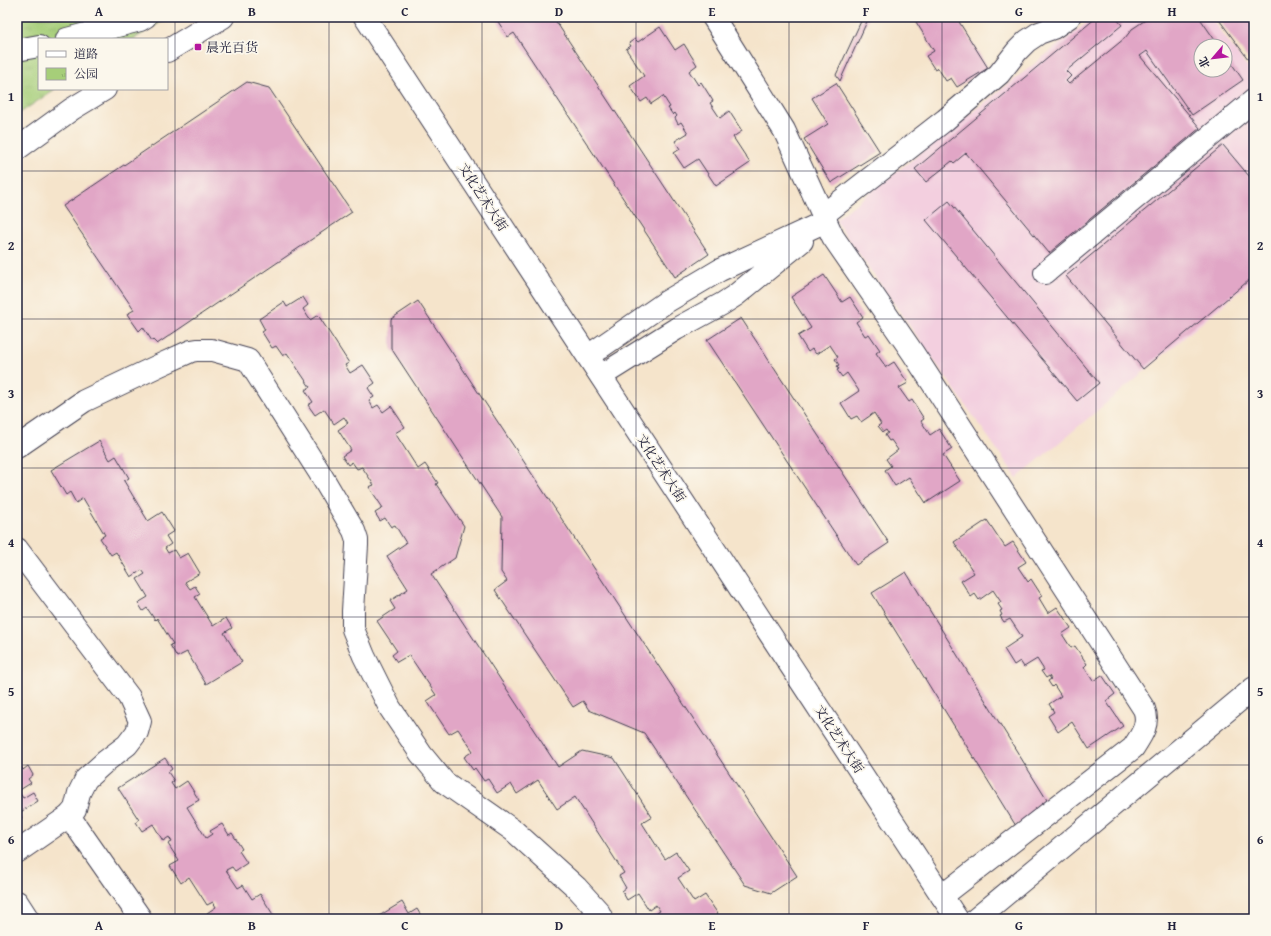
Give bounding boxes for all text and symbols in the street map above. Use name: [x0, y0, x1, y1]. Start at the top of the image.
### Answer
text: A: [95, 2, 104, 21]
text: B: [248, 2, 256, 21]
text: C: [401, 2, 409, 21]
text: D: [555, 2, 563, 21]
text: E: [709, 2, 716, 21]
text: F: [863, 2, 870, 21]
text: G: [1015, 2, 1023, 21]
text: H: [1167, 2, 1177, 21]
legend: [38, 38, 168, 90]
place label: 晨光百货: [206, 38, 258, 57]
north arrow: [1193, 38, 1233, 78]
marker: 晨光百货: [193, 42, 203, 52]
text: 道路: [74, 45, 98, 62]
text: 北: [1195, 54, 1214, 71]
text: 公园: [74, 65, 98, 82]
text: 1: [8, 87, 14, 106]
text: 1: [1257, 87, 1263, 106]
street label: 文化艺术大街: [454, 159, 512, 235]
text: 2: [8, 236, 15, 255]
text: 2: [1257, 236, 1264, 255]
text: 3: [8, 384, 14, 403]
text: 3: [1257, 384, 1263, 403]
street label: 文化艺术大街: [632, 430, 690, 506]
text: 4: [8, 533, 15, 552]
text: 4: [1257, 533, 1264, 552]
text: 5: [8, 682, 15, 701]
text: 5: [1257, 682, 1264, 701]
street label: 文化艺术大街: [810, 701, 868, 777]
text: 6: [8, 830, 15, 849]
text: 6: [1257, 830, 1264, 849]
text: A: [95, 916, 104, 935]
text: B: [248, 916, 256, 935]
text: C: [401, 916, 409, 935]
text: D: [555, 916, 563, 935]
text: E: [709, 916, 716, 935]
text: F: [863, 916, 870, 935]
text: G: [1015, 916, 1023, 935]
text: H: [1167, 916, 1177, 935]

